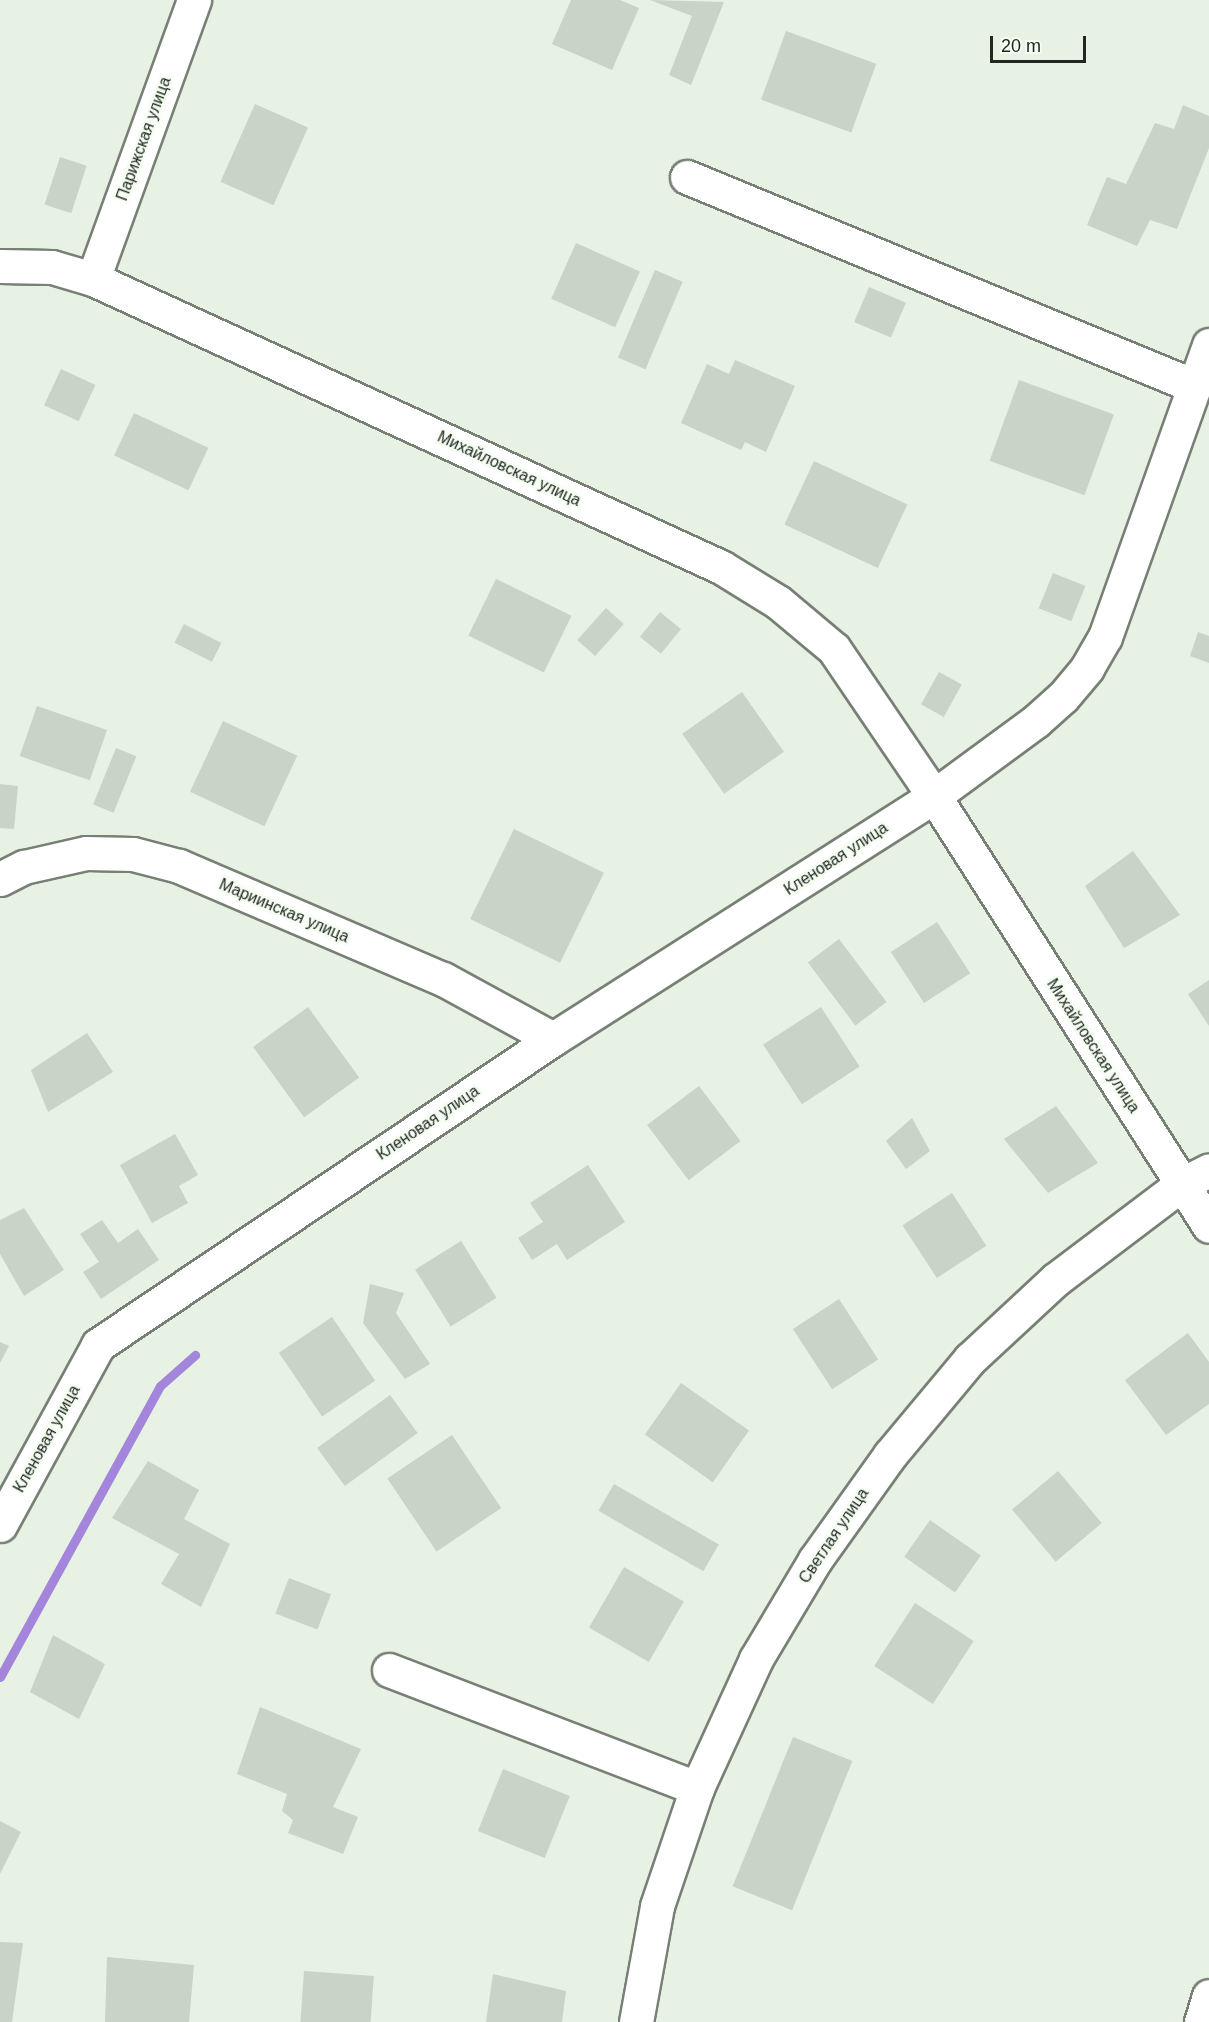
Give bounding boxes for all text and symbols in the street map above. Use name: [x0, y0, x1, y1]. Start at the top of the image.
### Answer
scale bar: [993, 24, 1089, 62]
text: 20 m: [1001, 36, 1041, 56]
street label: Парижская улица: [113, 75, 175, 203]
street label: Михайловская улица: [434, 427, 584, 511]
street label: Кленовая улица: [781, 818, 891, 900]
street label: Мариинская улица: [216, 875, 352, 947]
street label: Михайловская улица: [1042, 975, 1144, 1117]
street label: Кленовая улица: [373, 1082, 483, 1164]
street label: Кленовая улица: [10, 1382, 84, 1496]
street label: Светлая улица: [795, 1485, 873, 1587]

